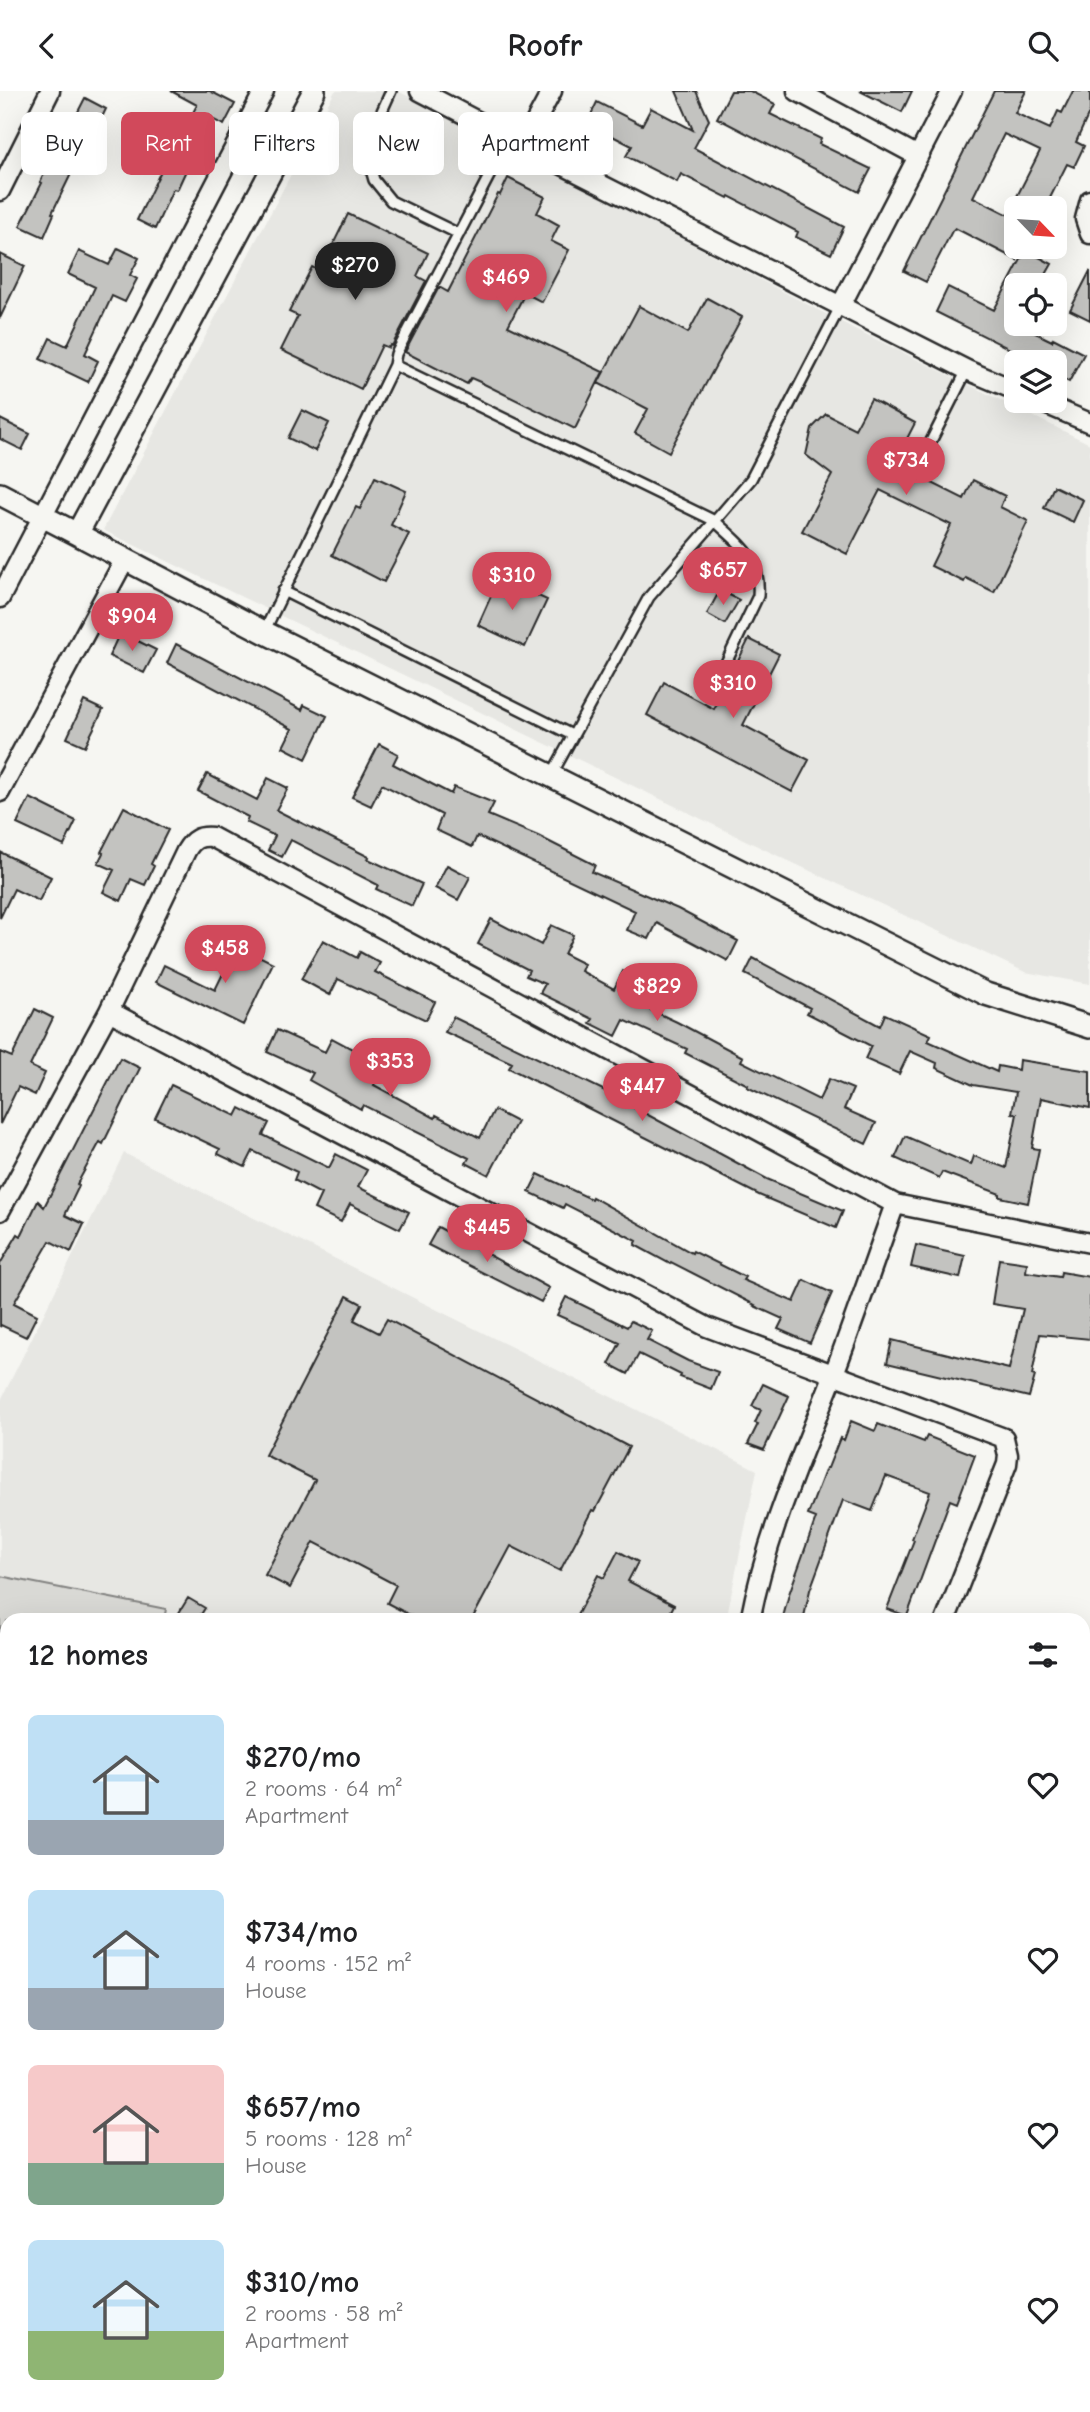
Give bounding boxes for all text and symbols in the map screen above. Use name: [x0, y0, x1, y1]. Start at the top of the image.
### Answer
icon: back: [28, 27, 66, 65]
text: Roofr: [508, 27, 582, 64]
icon: search: [1024, 27, 1062, 65]
chip: Buy: [21, 112, 107, 175]
chip: Rent: [121, 112, 215, 175]
chip: Filters: [229, 112, 339, 175]
chip: New: [353, 112, 444, 175]
chip: Apartment: [458, 112, 613, 175]
north arrow: [1004, 196, 1068, 259]
map controls: [1004, 196, 1067, 413]
pin: $270: [314, 243, 396, 302]
text: $270: [331, 251, 379, 278]
pin: $469: [465, 255, 547, 314]
text: $469: [482, 263, 530, 290]
button: locate: [1004, 273, 1067, 336]
button: layers: [1004, 350, 1067, 413]
pin: $734: [865, 437, 947, 497]
text: $734: [883, 446, 929, 473]
pin: $657: [682, 547, 764, 607]
pin: $310: [471, 553, 553, 612]
text: $657: [699, 556, 747, 583]
text: $310: [488, 561, 536, 588]
pin: $904: [91, 594, 173, 653]
text: $904: [107, 602, 157, 629]
pin: $310: [692, 661, 774, 720]
text: $310: [709, 669, 757, 696]
pin: $458: [184, 925, 266, 985]
text: $458: [201, 934, 249, 961]
pin: $829: [616, 963, 698, 1023]
text: $829: [632, 972, 682, 999]
pin: $353: [349, 1039, 431, 1098]
text: $353: [366, 1047, 414, 1074]
pin: $447: [601, 1063, 683, 1123]
text: $447: [619, 1072, 665, 1099]
pin: $445: [446, 1205, 528, 1264]
text: $445: [463, 1213, 511, 1240]
icon: filters: [1024, 1636, 1062, 1674]
text: 12 homes: [28, 1638, 148, 1673]
text: $270/mo: [245, 1740, 361, 1775]
icon: home: [84, 1743, 168, 1827]
icon: heart: [1024, 1766, 1062, 1804]
text: 2 rooms · 64 m²: [245, 1775, 402, 1802]
text: Apartment: [245, 1802, 348, 1829]
text: $734/mo: [245, 1915, 358, 1950]
icon: home: [84, 1918, 168, 2002]
icon: heart: [1024, 1941, 1062, 1979]
text: 4 rooms · 152 m²: [245, 1950, 411, 1977]
text: House: [245, 1977, 307, 2004]
text: $657/mo: [245, 2090, 361, 2125]
icon: home: [84, 2093, 168, 2177]
icon: heart: [1024, 2116, 1062, 2154]
text: 5 rooms · 128 m²: [245, 2125, 412, 2152]
text: House: [245, 2152, 307, 2179]
text: $310/mo: [245, 2265, 359, 2300]
icon: home: [84, 2268, 168, 2352]
icon: heart: [1024, 2291, 1062, 2329]
text: 2 rooms · 58 m²: [245, 2300, 403, 2327]
text: Apartment: [245, 2327, 348, 2354]

